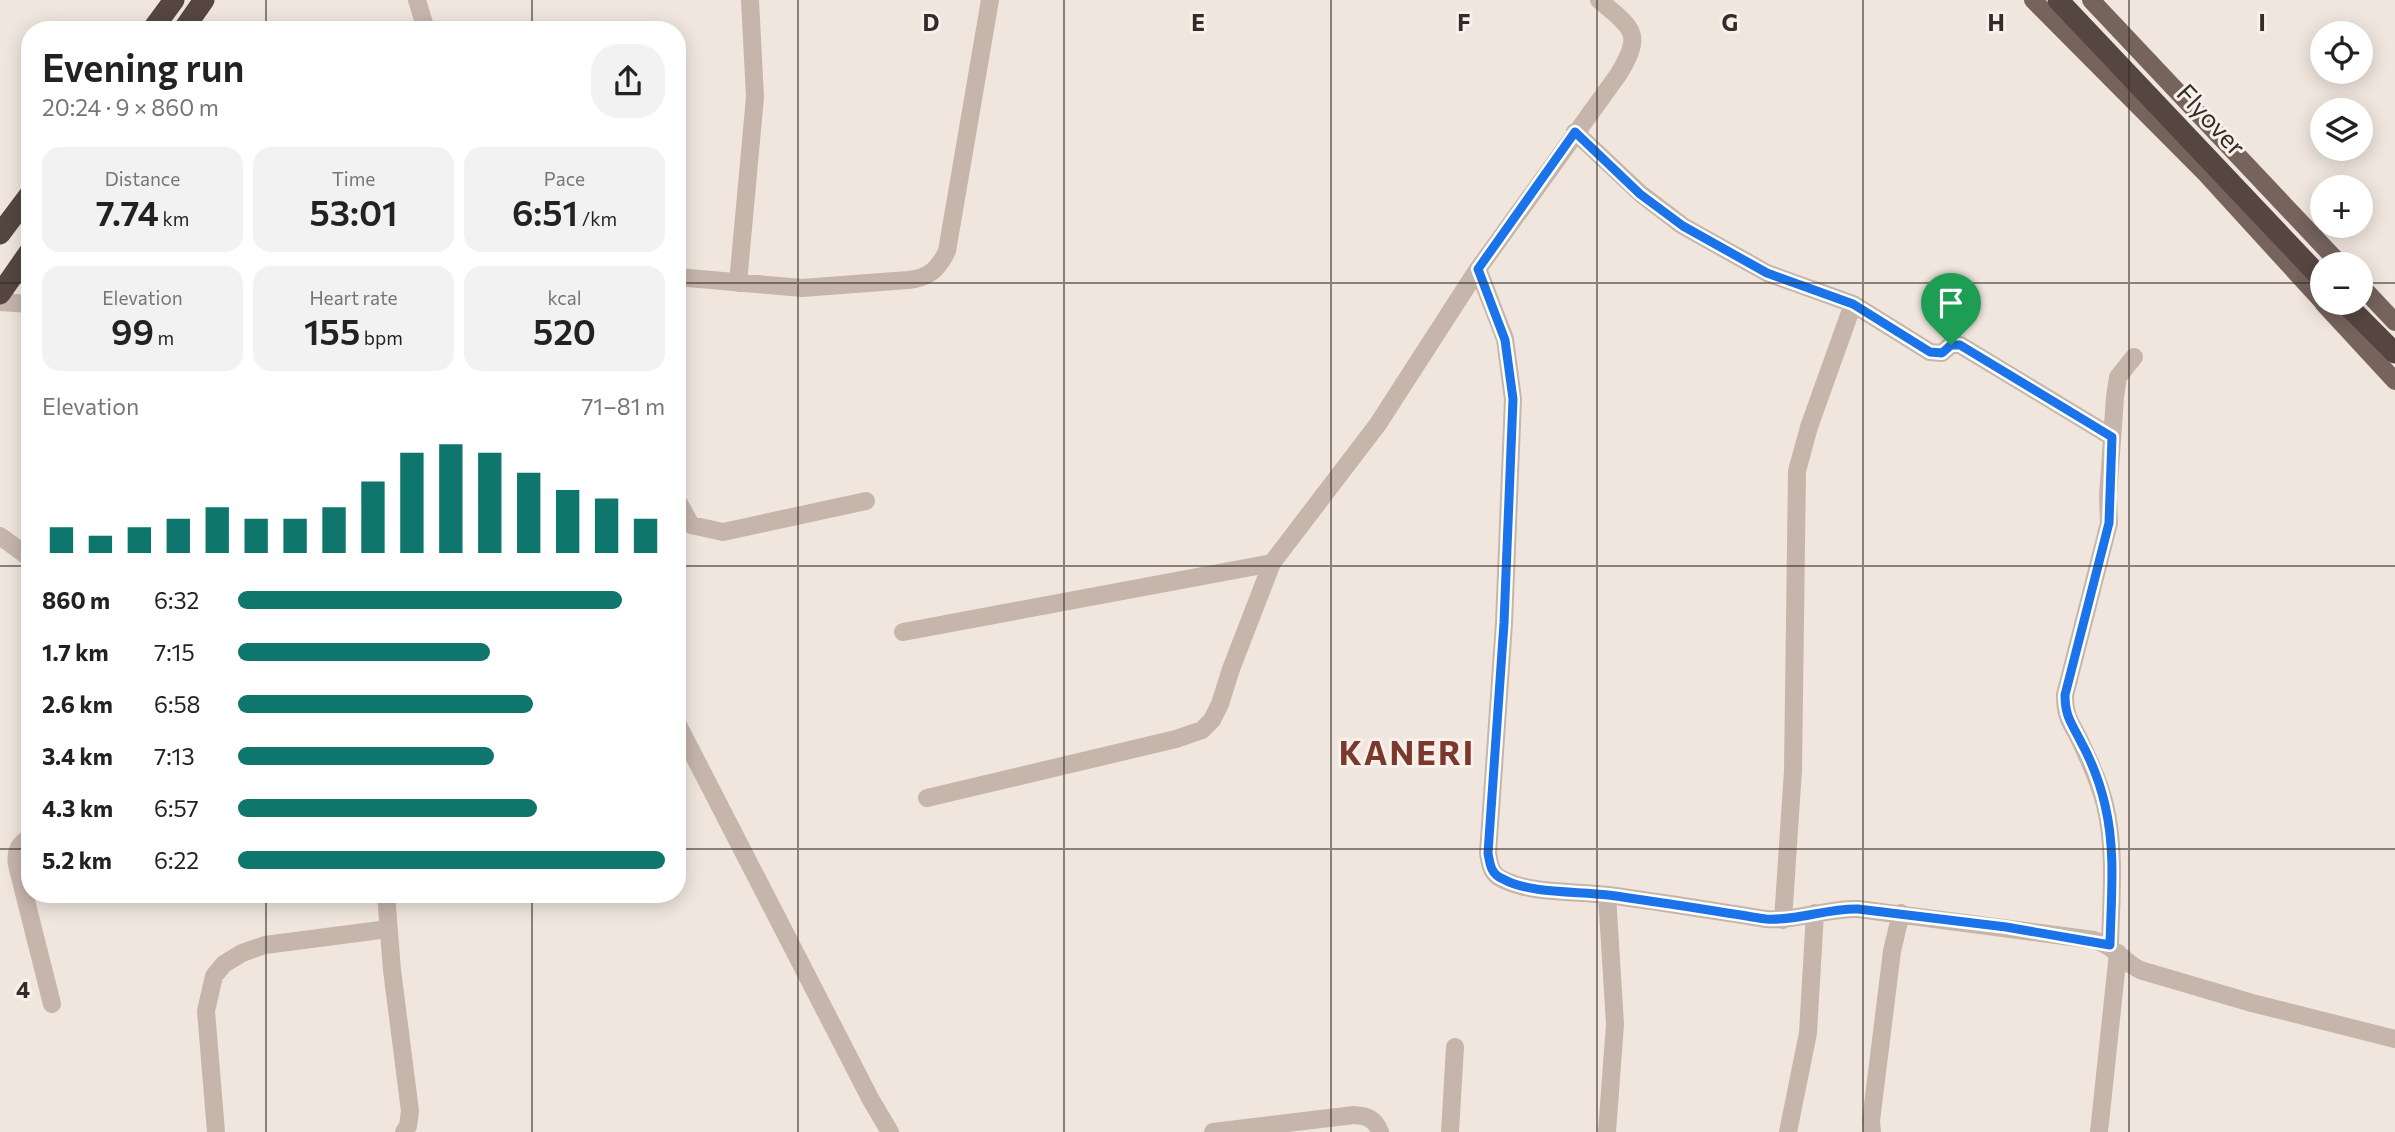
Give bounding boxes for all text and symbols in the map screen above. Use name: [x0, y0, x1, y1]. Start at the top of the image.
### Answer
text: D: [923, 8, 940, 36]
text: E: [1191, 8, 1205, 36]
text: F: [1457, 8, 1471, 36]
text: G: [1722, 8, 1738, 36]
text: H: [1987, 8, 2005, 36]
text: I: [2258, 8, 2266, 36]
map controls: [2310, 21, 2373, 315]
button: locate: [2310, 21, 2373, 84]
text: Evening run: [42, 43, 245, 90]
button: share: [591, 44, 665, 118]
street label: Flyover: [2171, 77, 2253, 161]
text: 20:24 · 9 × 860 m: [42, 93, 219, 121]
button: layers: [2310, 98, 2373, 161]
text: Distance: [105, 167, 180, 190]
text: Time: [332, 167, 375, 190]
text: Pace: [544, 167, 585, 190]
button: +: [2310, 175, 2373, 238]
text: 7.74: [96, 190, 159, 233]
text: 53:01: [309, 190, 398, 233]
text: 6:51: [512, 190, 578, 233]
text: km: [159, 207, 189, 230]
text: /km: [578, 207, 617, 230]
button: −: [2310, 252, 2373, 315]
pin: [1921, 273, 1981, 345]
icon: arrive: [1932, 284, 1970, 322]
text: Elevation: [102, 286, 183, 309]
text: Heart rate: [309, 286, 398, 309]
text: kcal: [547, 286, 582, 309]
text: 99: [111, 309, 154, 352]
text: 155: [304, 309, 360, 352]
text: 520: [533, 309, 596, 352]
text: m: [154, 326, 174, 349]
text: bpm: [360, 326, 403, 349]
text: Elevation: [42, 392, 139, 420]
text: 71–81 m: [581, 392, 665, 420]
text: 860 m: [42, 586, 110, 614]
text: 6:32: [154, 586, 199, 614]
text: 1.7 km: [42, 638, 109, 666]
text: 7:15: [154, 638, 195, 666]
text: 2.6 km: [42, 690, 113, 718]
text: 6:58: [154, 690, 201, 718]
district label: KANERI: [1339, 731, 1475, 772]
text: 3.4 km: [42, 742, 113, 770]
text: 7:13: [154, 742, 195, 770]
text: 4.3 km: [42, 794, 113, 822]
text: 6:57: [154, 794, 199, 822]
text: 5.2 km: [42, 846, 112, 874]
text: 6:22: [154, 846, 199, 874]
text: 4: [16, 975, 30, 1003]

